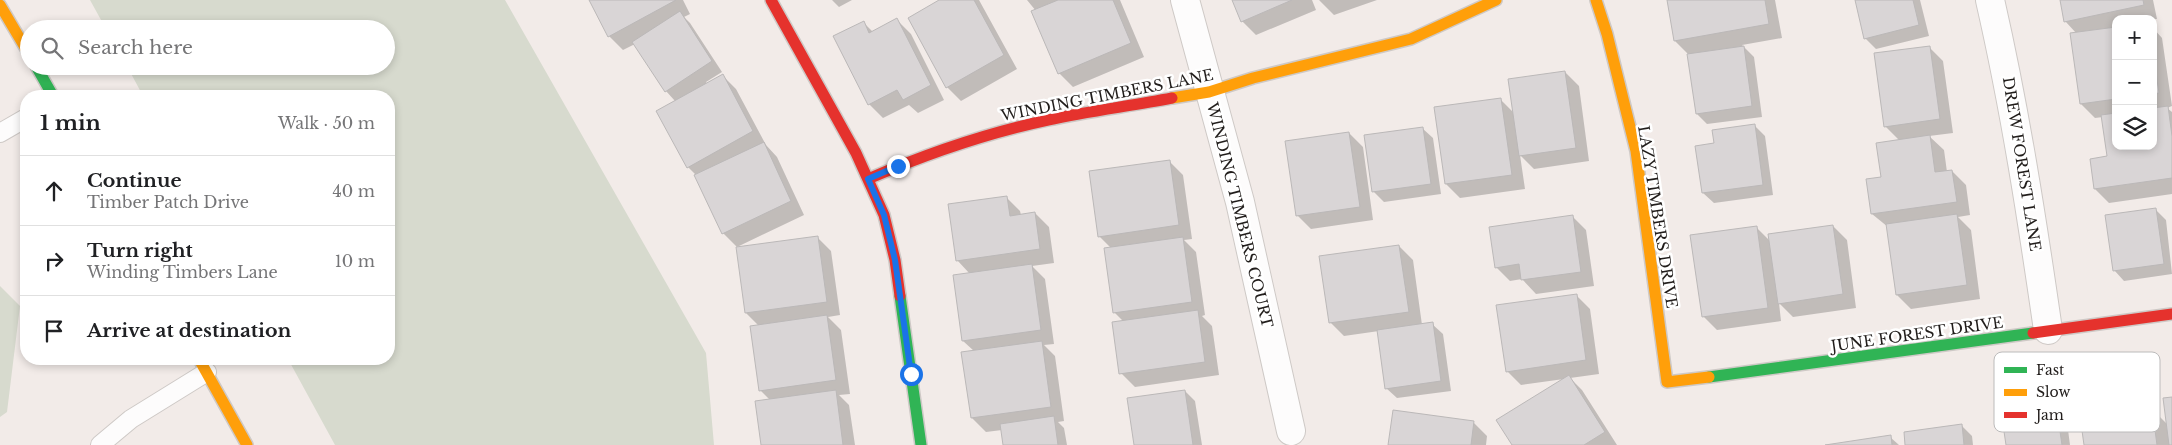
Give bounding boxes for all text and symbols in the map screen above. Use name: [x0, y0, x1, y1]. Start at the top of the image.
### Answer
map controls: [2112, 15, 2157, 150]
button: +: [2112, 15, 2157, 60]
search box: [20, 20, 395, 75]
icon: search: [38, 34, 66, 62]
text: Search here: [78, 36, 193, 59]
button: −: [2112, 60, 2157, 105]
street label: WINDING TIMBERS LANE: [998, 65, 1215, 125]
street label: DREW FOREST LANE: [1999, 75, 2045, 253]
street label: WINDING TIMBERS COURT: [1203, 99, 1277, 330]
button: layers: [2112, 105, 2157, 150]
text: 1 min: [40, 110, 101, 136]
text: Walk · 50 m: [278, 113, 375, 133]
street label: LAZY TIMBERS DRIVE: [1634, 124, 1682, 310]
route end: [887, 155, 910, 178]
text: Continue: [87, 169, 182, 192]
icon: ahead: [40, 177, 68, 205]
text: 40 m: [332, 181, 375, 201]
text: Timber Patch Drive: [87, 192, 249, 212]
text: Turn right: [87, 239, 193, 262]
icon: right: [40, 247, 68, 275]
text: 10 m: [335, 251, 375, 271]
text: Winding Timbers Lane: [87, 262, 278, 282]
street label: JUNE FOREST DRIVE: [1828, 313, 2004, 356]
icon: arrive: [40, 317, 68, 345]
text: Arrive at destination: [87, 319, 291, 342]
legend: [1994, 352, 2160, 432]
text: Fast: [2036, 361, 2065, 379]
route start: [900, 363, 923, 386]
text: Slow: [2036, 383, 2070, 401]
text: Jam: [2034, 406, 2064, 424]

